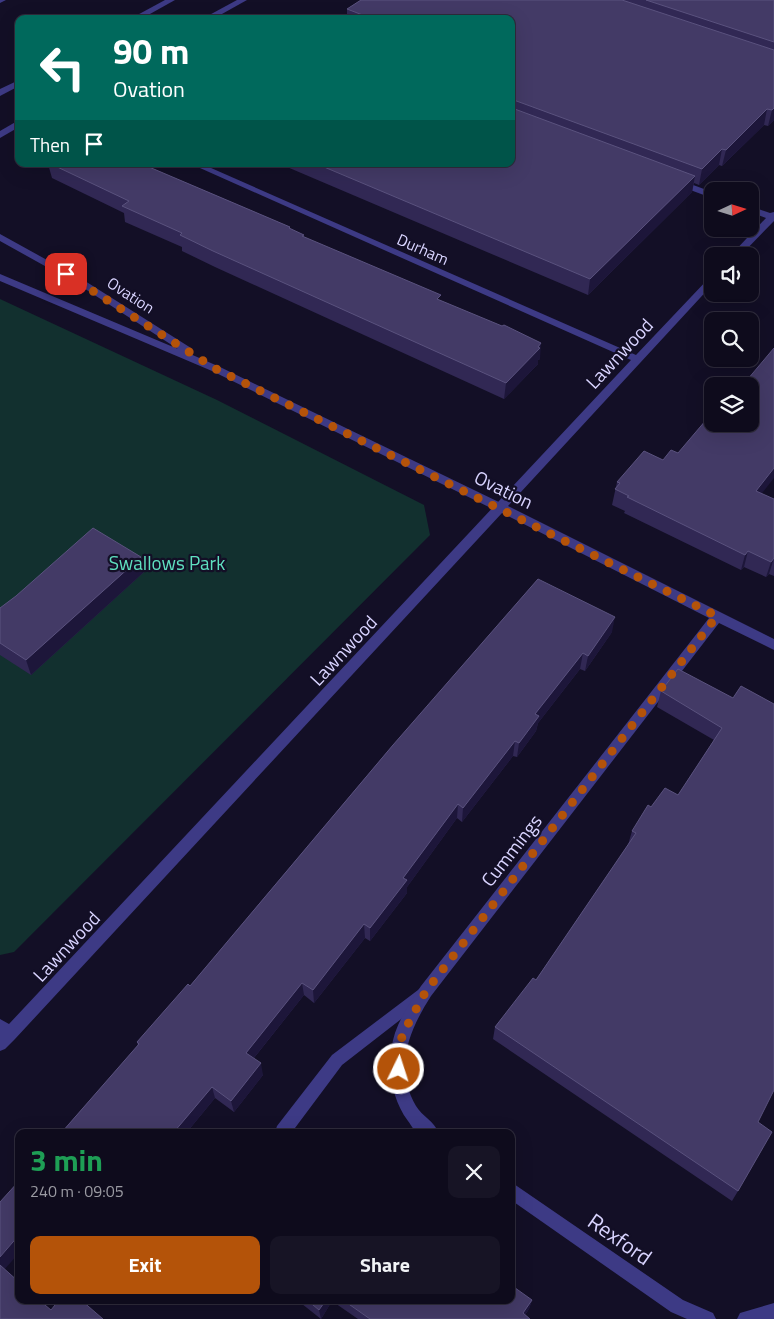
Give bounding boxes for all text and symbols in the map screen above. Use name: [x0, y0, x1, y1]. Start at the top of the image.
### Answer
text: 90 m: [113, 24, 189, 78]
icon: left: [30, 35, 95, 100]
text: Ovation: [113, 72, 185, 106]
text: Then: [30, 130, 70, 159]
icon: arrive: [80, 130, 108, 158]
north arrow: [704, 182, 759, 238]
map controls: [704, 182, 759, 432]
street label: Durham: [393, 227, 453, 271]
button: sound: [704, 247, 759, 302]
pin: [45, 253, 87, 295]
icon: arrive: [52, 260, 80, 288]
street label: Ovation: [103, 271, 159, 319]
street label: Lawnwood: [578, 311, 660, 395]
button: search: [704, 312, 759, 367]
button: layers: [704, 377, 759, 432]
street label: Ovation: [470, 462, 538, 516]
park label: Swallows Park: [109, 548, 225, 577]
street label: Lawnwood: [302, 608, 384, 692]
street label: Cummings: [473, 807, 549, 892]
street label: Lawnwood: [25, 904, 107, 988]
position arrow: [372, 1042, 424, 1094]
text: 3 min: [30, 1137, 103, 1183]
button: close: [448, 1146, 500, 1198]
text: 240 m · 09:05: [30, 1179, 124, 1203]
street label: Rexford: [581, 1204, 659, 1274]
button: Exit: [30, 1236, 260, 1294]
button: Share: [270, 1236, 500, 1294]

